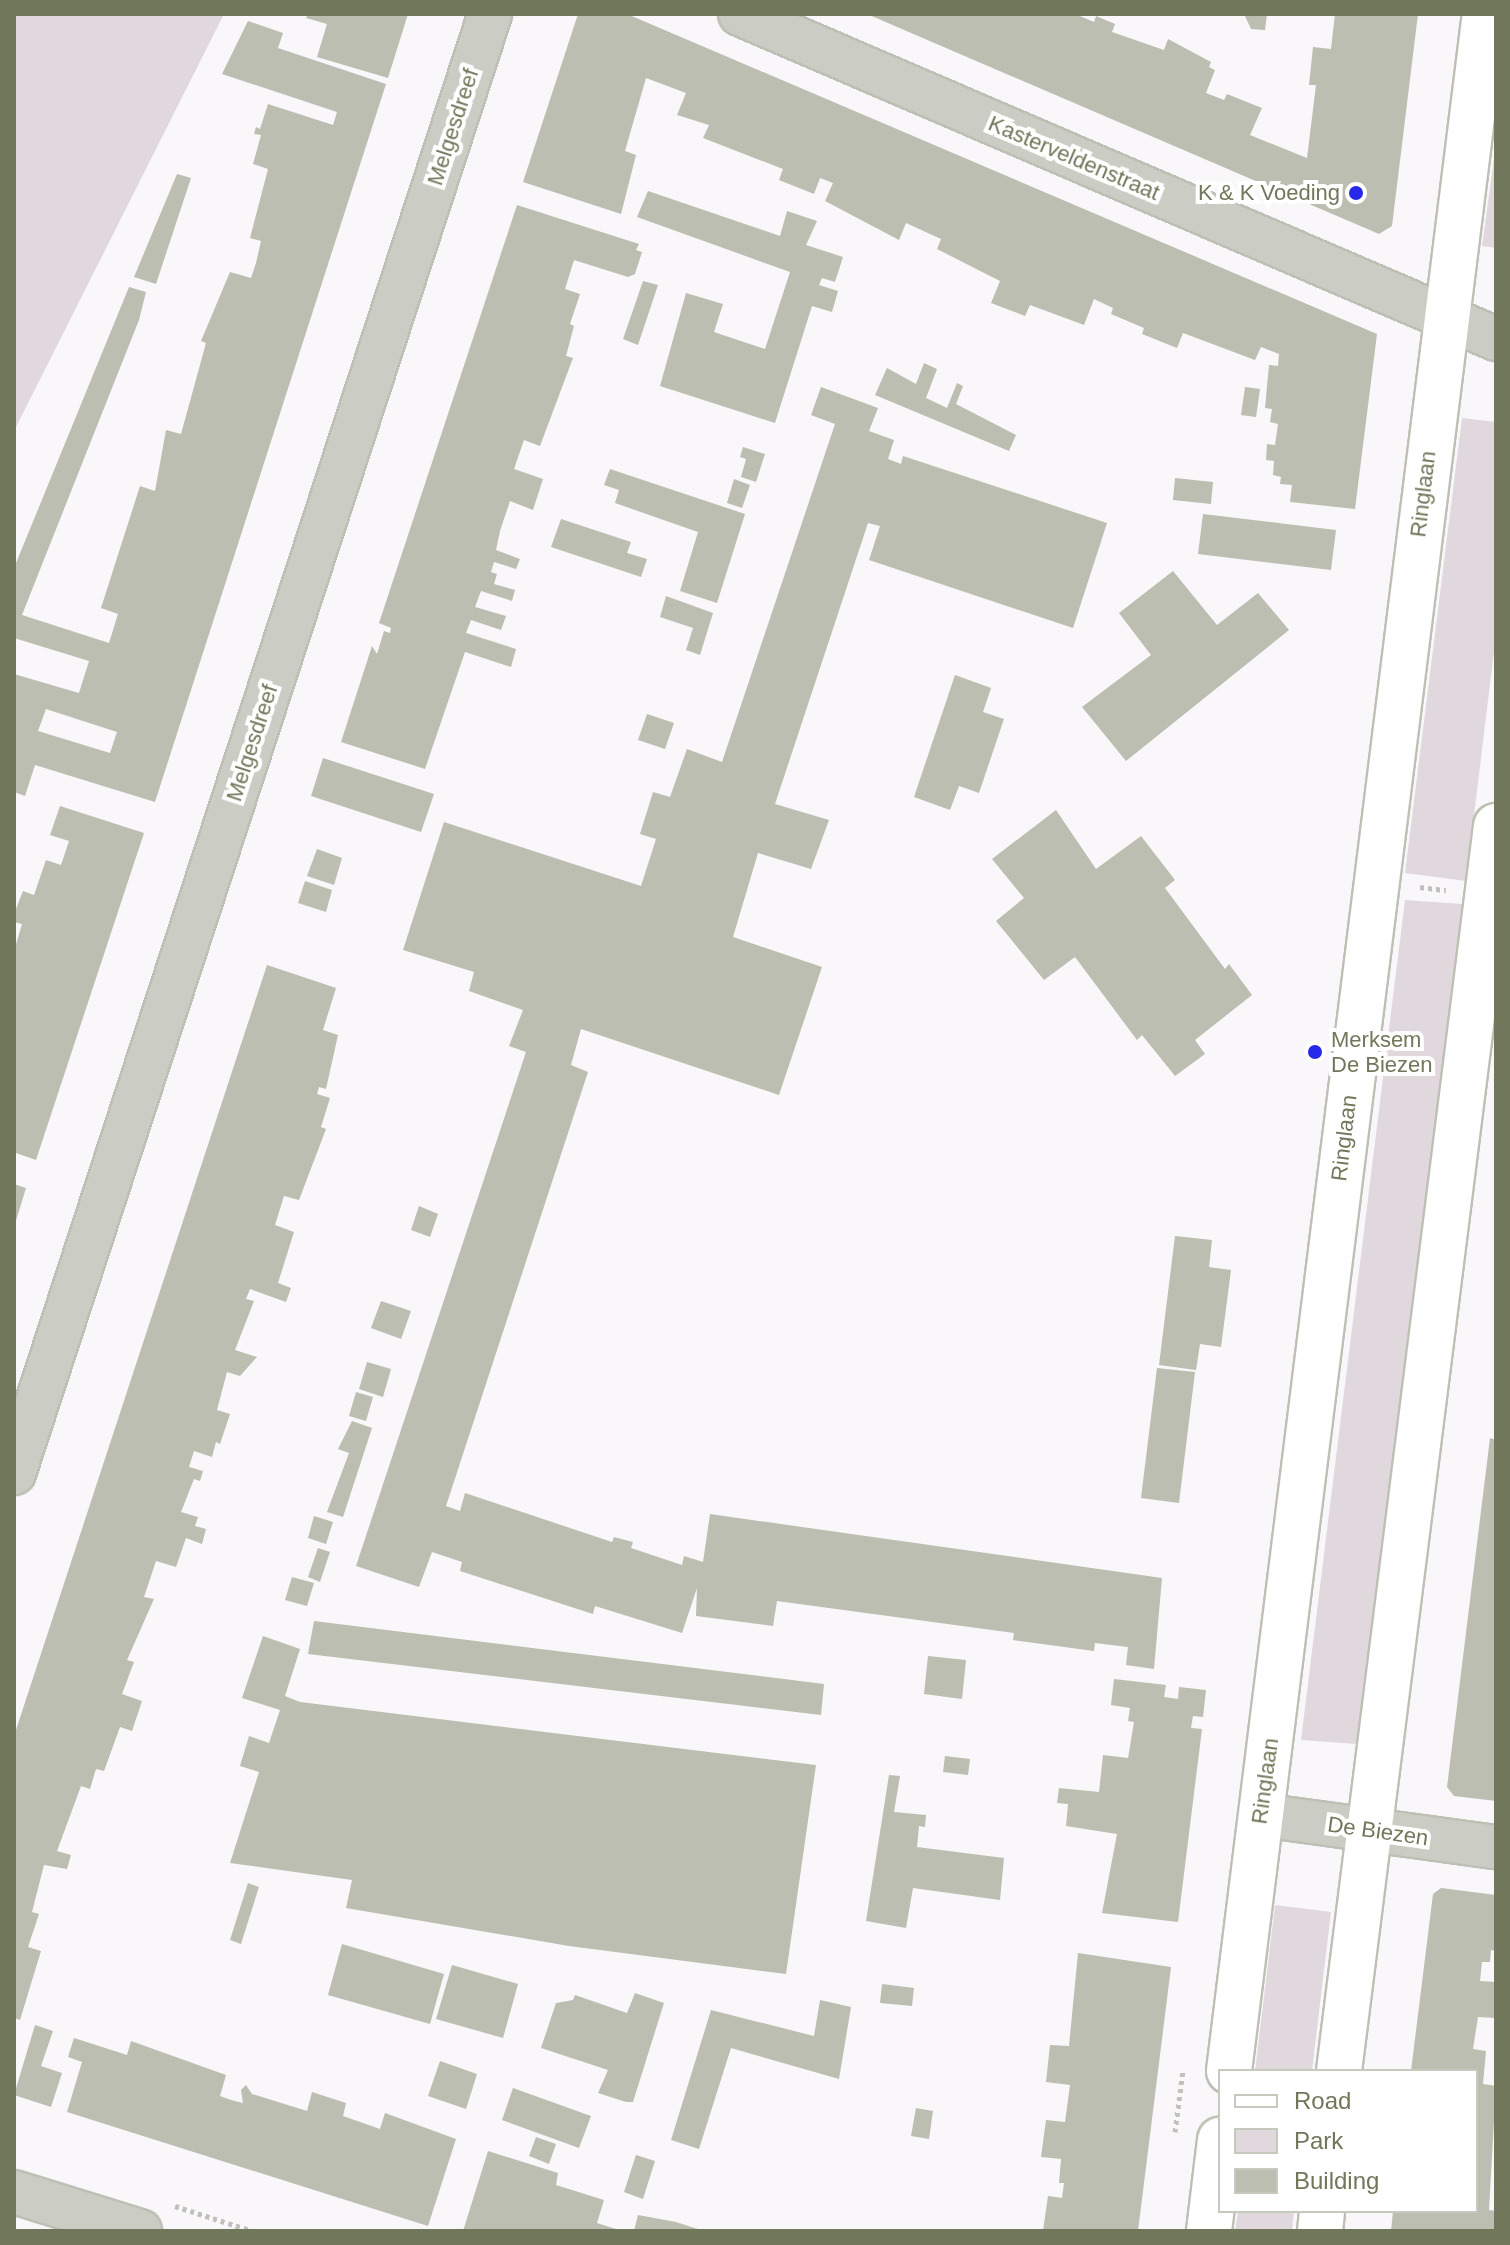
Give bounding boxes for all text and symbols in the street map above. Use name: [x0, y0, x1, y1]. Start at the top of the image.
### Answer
street label: Melgesdreef: [422, 65, 484, 189]
street label: Kasterveldenstraat: [984, 110, 1164, 206]
place label: K & K Voeding: [1198, 180, 1340, 206]
marker: K & K Voeding: [1347, 184, 1365, 202]
street label: Ringlaan: [1405, 449, 1441, 539]
street label: Melgesdreef: [221, 681, 283, 805]
place label: Merksem De Biezen: [1331, 1026, 1433, 1078]
marker: Merksem De Biezen: [1306, 1043, 1324, 1061]
street label: Ringlaan: [1326, 1093, 1362, 1183]
street label: Ringlaan: [1246, 1736, 1284, 1826]
street label: De Biezen: [1326, 1811, 1430, 1851]
legend: [1218, 2069, 1478, 2213]
text: Road: [1294, 2087, 1351, 2114]
text: Park: [1294, 2127, 1343, 2154]
text: Building: [1294, 2167, 1379, 2194]

